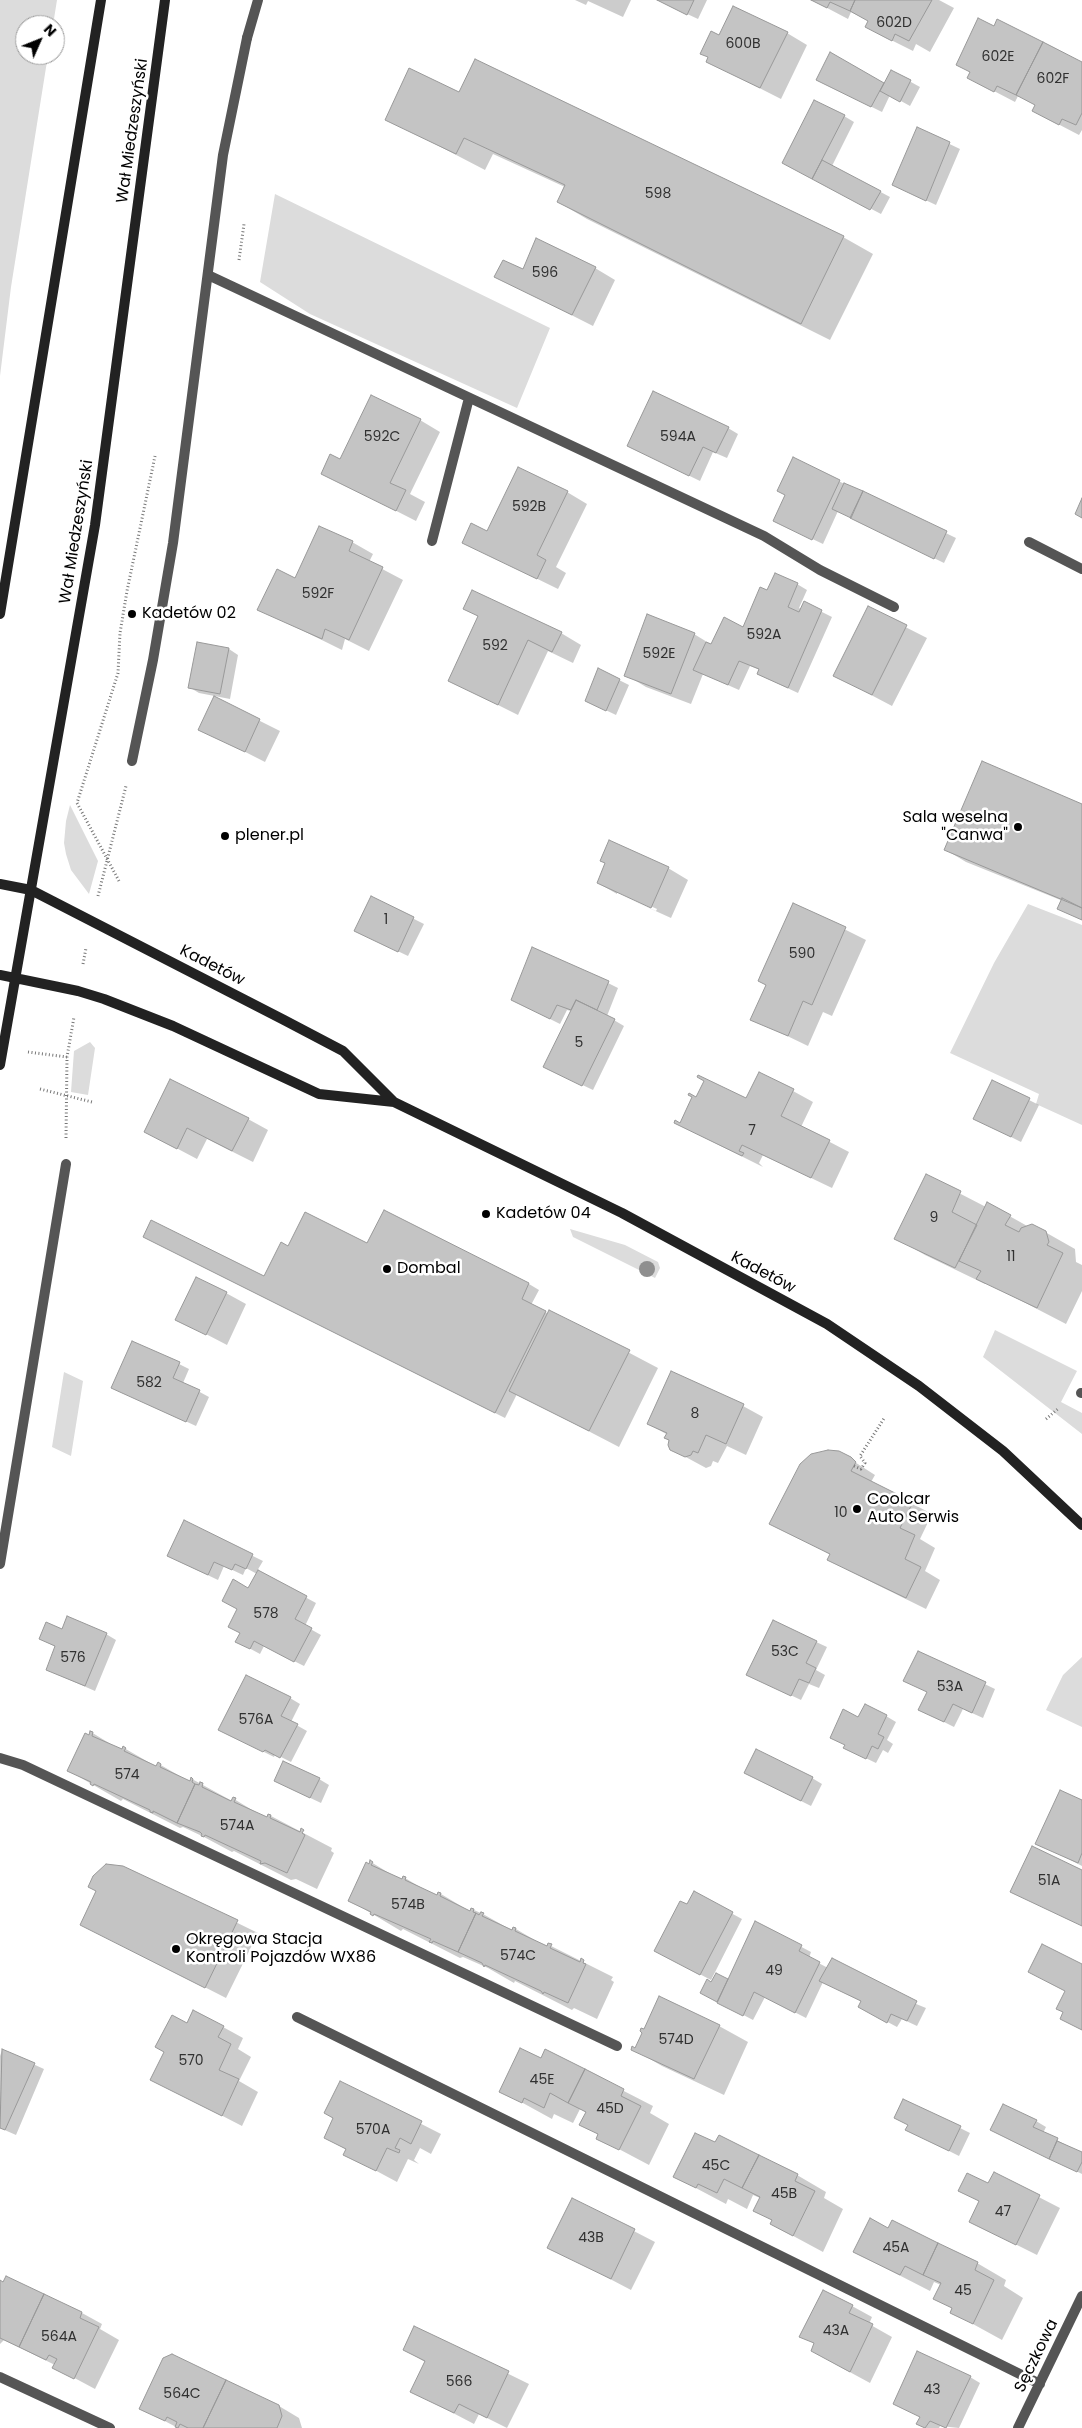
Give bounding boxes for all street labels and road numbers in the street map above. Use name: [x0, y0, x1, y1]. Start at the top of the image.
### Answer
street label: Wał Miedzeszyński: [113, 57, 153, 205]
street label: Wał Miedzeszyński: [56, 459, 98, 605]
street label: Kadetów: [176, 941, 248, 991]
street label: Kadetów: [727, 1248, 799, 1298]
street label: Sęczkowa: [1011, 2316, 1063, 2396]

